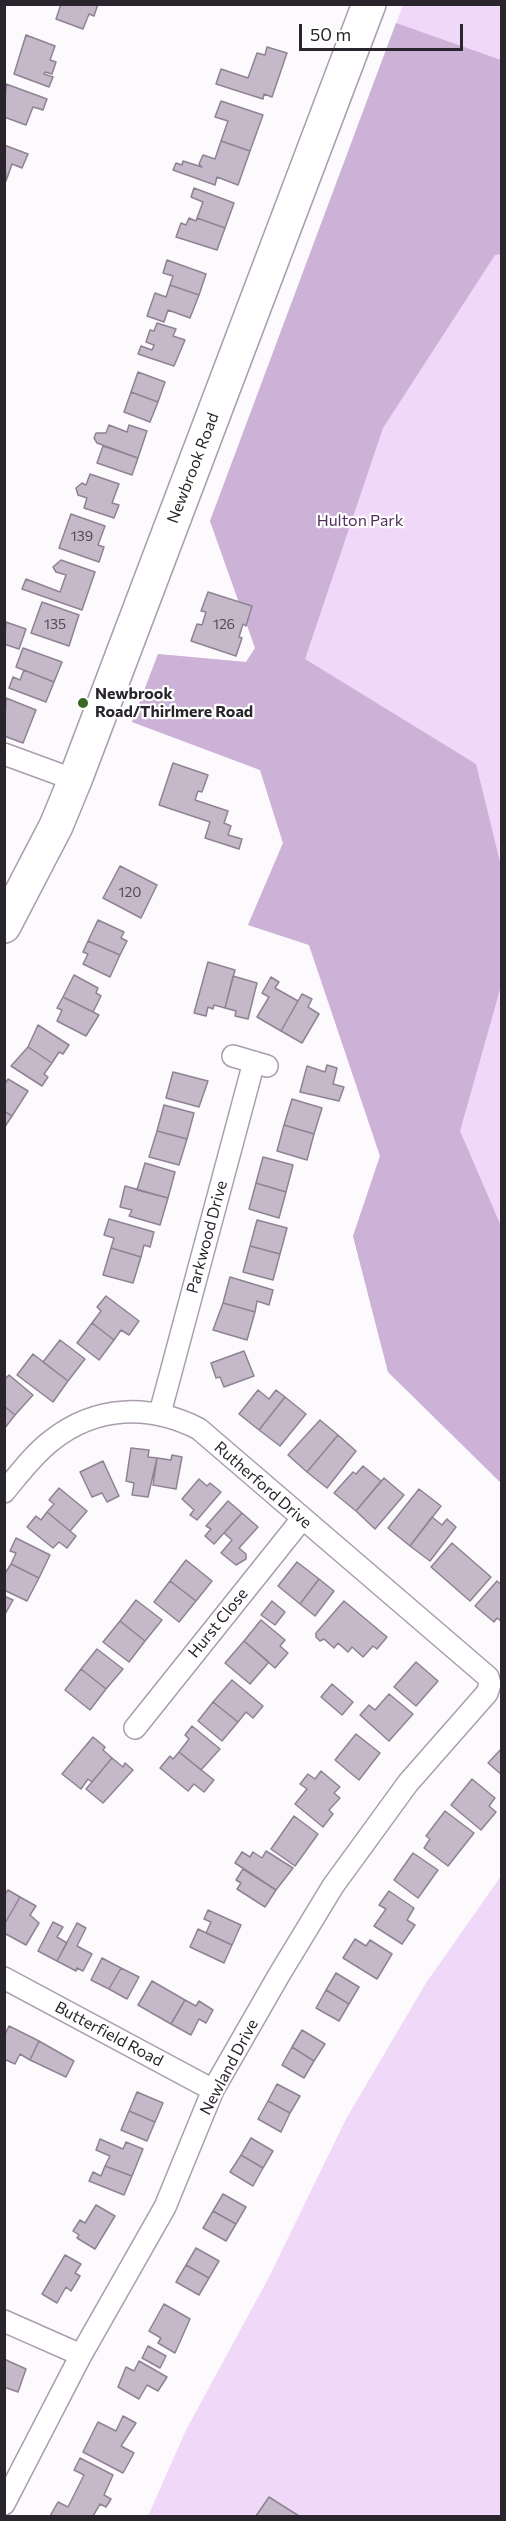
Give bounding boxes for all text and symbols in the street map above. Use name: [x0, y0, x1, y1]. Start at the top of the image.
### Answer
scale bar: [302, 12, 466, 50]
text: 50 m: [310, 23, 351, 45]
street label: Newbrook Road: [163, 410, 223, 526]
park label: Hulton Park: [317, 511, 403, 531]
house number: 139: [71, 528, 93, 544]
house number: 135: [44, 616, 66, 632]
house number: 126: [213, 616, 235, 632]
place label: Newbrook Road/Thirlmere Road: [95, 684, 253, 722]
marker: Newbrook Road/Thirlmere Road: [76, 696, 90, 710]
house number: 120: [119, 884, 141, 900]
street label: Parkwood Drive: [183, 1178, 231, 1296]
street label: Rutherford Drive: [210, 1438, 316, 1532]
street label: Hurst Close: [184, 1584, 252, 1662]
street label: Butterfield Road: [52, 1997, 166, 2071]
street label: Newland Drive: [196, 2016, 262, 2118]

